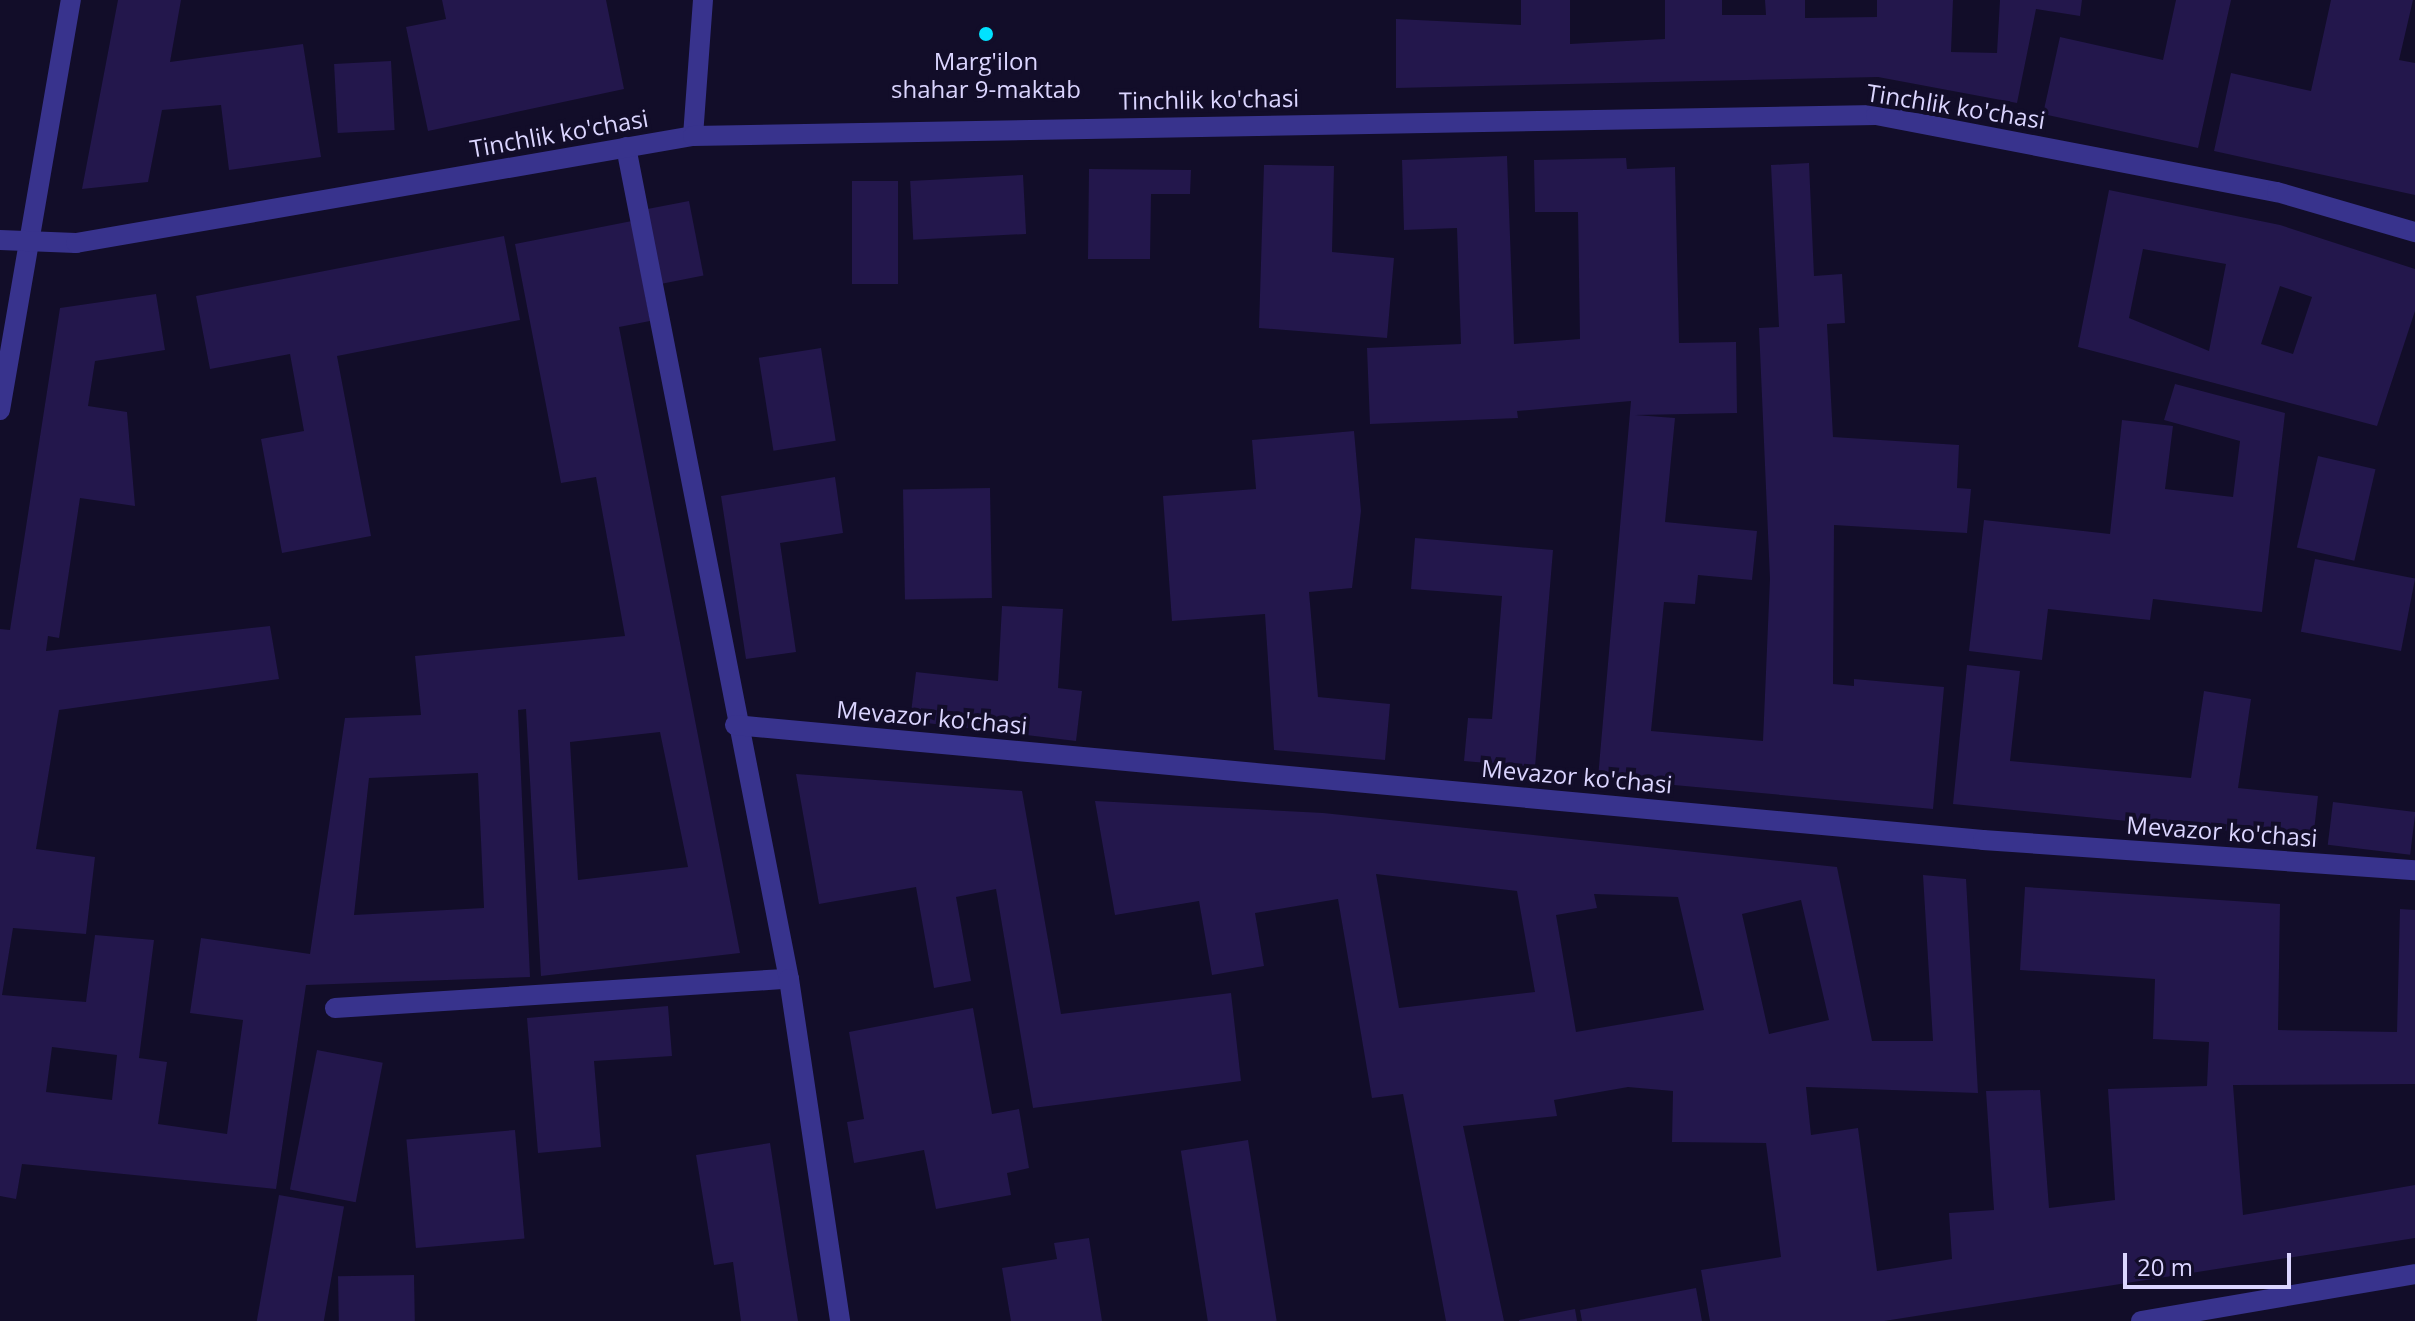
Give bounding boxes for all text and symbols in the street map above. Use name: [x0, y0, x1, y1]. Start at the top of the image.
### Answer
marker: Marg'ilon shahar 9-maktab: [977, 25, 995, 43]
place label: Marg'ilon shahar 9-maktab: [891, 47, 1081, 103]
street label: Tinchlik ko'chasi: [1865, 78, 2047, 134]
street label: Tinchlik ko'chasi: [1118, 83, 1300, 115]
street label: Tinchlik ko'chasi: [468, 103, 650, 163]
street label: Mevazor ko'chasi: [835, 694, 1029, 740]
street label: Mevazor ko'chasi: [1480, 753, 1674, 799]
street label: Mevazor ko'chasi: [2125, 810, 2319, 852]
scale bar: [2127, 1237, 2295, 1287]
text: 20 m: [2137, 1250, 2193, 1283]

